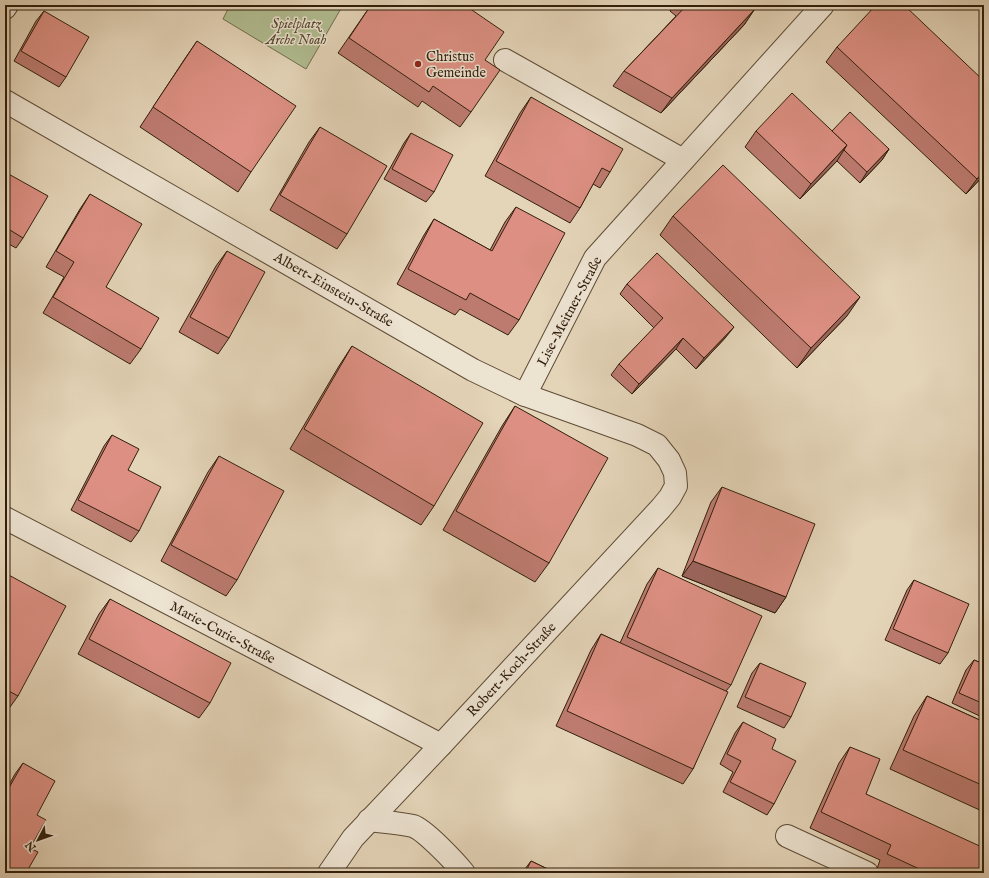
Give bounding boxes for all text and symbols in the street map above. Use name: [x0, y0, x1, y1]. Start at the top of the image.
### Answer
park label: Spielplatz Arche Noah: [264, 15, 326, 49]
place label: Christus Gemeinde: [426, 48, 486, 82]
marker: Christus Gemeinde: [413, 59, 423, 69]
street label: Albert-Einstein-Straße: [270, 248, 397, 332]
street label: Lise-Meitner-Straße: [533, 253, 607, 369]
street label: Marie-Curie-Straße: [167, 598, 279, 669]
street label: Robert-Koch-Straße: [463, 618, 561, 721]
north arrow: [18, 820, 58, 860]
text: N: [22, 837, 40, 855]

